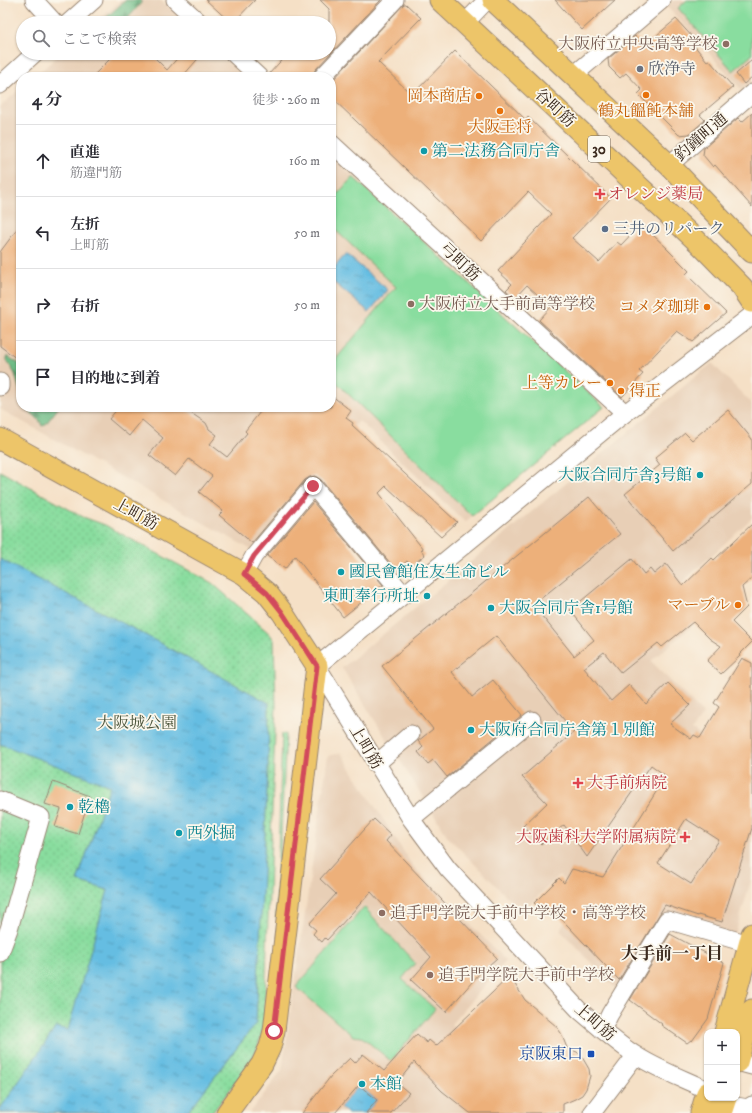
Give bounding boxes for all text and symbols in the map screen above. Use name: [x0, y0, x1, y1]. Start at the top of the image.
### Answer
search box: [16, 16, 336, 60]
icon: search: [30, 27, 52, 49]
text: ここで検索: [62, 30, 137, 49]
place label: 大阪府立中央高等学校: [558, 34, 718, 54]
marker: 大阪府立中央高等学校: [721, 39, 731, 49]
place label: 欣浄寺: [648, 59, 696, 79]
marker: 欣浄寺: [635, 64, 645, 74]
street label: 谷町筋: [531, 84, 579, 132]
place label: 岡本商店: [407, 86, 471, 106]
text: 4 分: [32, 89, 62, 111]
marker: 鶴丸饂飩本舗: [641, 90, 651, 100]
marker: 岡本商店: [474, 91, 484, 101]
text: 徒歩 · 260 m: [253, 92, 320, 108]
place label: 鶴丸饂飩本舗: [598, 101, 694, 121]
marker: 大阪王将: [495, 106, 505, 116]
street label: 釣鐘町通: [670, 108, 732, 166]
place label: 大阪王将: [468, 117, 532, 137]
road number: 30: [588, 136, 610, 162]
place label: 第二法務合同庁舎: [432, 141, 560, 161]
text: 直進: [70, 143, 100, 162]
marker: 第二法務合同庁舎: [419, 146, 429, 156]
icon: ahead: [32, 150, 54, 172]
text: 160 m: [289, 153, 320, 169]
text: 筋違門筋: [70, 165, 122, 181]
place label: オレンジ薬局: [608, 184, 703, 204]
marker: オレンジ薬局: [595, 189, 605, 199]
text: 左折: [70, 215, 100, 234]
place label: 三井のリパーク: [613, 219, 725, 239]
icon: left: [32, 222, 54, 244]
marker: 三井のリパーク: [600, 224, 610, 234]
text: 50 m: [294, 225, 320, 241]
text: 上町筋: [70, 237, 109, 253]
street label: 弓町筋: [436, 238, 484, 286]
icon: right: [32, 294, 54, 316]
place label: 大阪府立大手前高等学校: [419, 294, 595, 314]
text: 右折: [70, 297, 100, 316]
text: 50 m: [294, 297, 320, 313]
place label: コメダ珈琲: [619, 297, 699, 317]
marker: 大阪府立大手前高等学校: [406, 299, 416, 309]
marker: コメダ珈琲: [702, 302, 712, 312]
icon: arrive: [32, 366, 54, 388]
text: 目的地に到着: [70, 369, 160, 388]
place label: 上等カレー: [522, 373, 602, 393]
marker: 上等カレー: [605, 378, 615, 388]
place label: 得正: [629, 381, 661, 401]
marker: 得正: [616, 386, 626, 396]
place label: 大阪合同庁舎3号館: [558, 465, 692, 485]
marker: 大阪合同庁舎3号館: [695, 470, 705, 480]
route end: [304, 477, 322, 495]
street label: 上町筋: [110, 494, 162, 534]
place label: 國民會館住友生命ビル: [349, 562, 509, 582]
marker: 國民會館住友生命ビル: [336, 567, 346, 577]
place label: 東町奉行所址: [323, 586, 419, 606]
marker: 東町奉行所址: [422, 591, 432, 601]
place label: マーブル: [667, 595, 730, 615]
place label: 大阪合同庁舎1号館: [499, 598, 633, 618]
marker: マーブル: [733, 600, 743, 610]
marker: 大阪合同庁舎1号館: [486, 603, 496, 613]
park label: 大阪城公園: [97, 713, 177, 733]
place label: 大阪府合同庁舎第１別館: [479, 720, 655, 740]
street label: 上町筋: [345, 721, 387, 773]
marker: 大阪府合同庁舎第１別館: [466, 725, 476, 735]
place label: 大手前病院: [587, 773, 667, 793]
marker: 大手前病院: [572, 777, 584, 789]
place label: 乾櫓: [78, 797, 110, 817]
marker: 乾櫓: [65, 802, 75, 812]
place label: 西外掘: [187, 823, 235, 843]
place label: 大阪歯科大学附属病院: [516, 827, 676, 847]
marker: 西外掘: [174, 828, 184, 838]
marker: 大阪歯科大学附属病院: [679, 831, 691, 843]
place label: 追手門学院大手前中学校・高等学校: [390, 903, 646, 923]
marker: 追手門学院大手前中学校・高等学校: [377, 908, 387, 918]
district label: 大手前一丁目: [621, 943, 723, 965]
place label: 追手門学院大手前中学校: [438, 965, 614, 985]
marker: 追手門学院大手前中学校: [425, 970, 435, 980]
street label: 上町筋: [570, 999, 620, 1045]
route start: [265, 1022, 283, 1040]
map controls: [704, 1029, 740, 1101]
button: +: [704, 1029, 740, 1065]
place label: 京阪東口: [519, 1044, 583, 1064]
marker: 京阪東口: [586, 1049, 596, 1059]
button: −: [704, 1065, 740, 1101]
place label: 本館: [370, 1074, 402, 1094]
marker: 本館: [357, 1079, 367, 1089]

